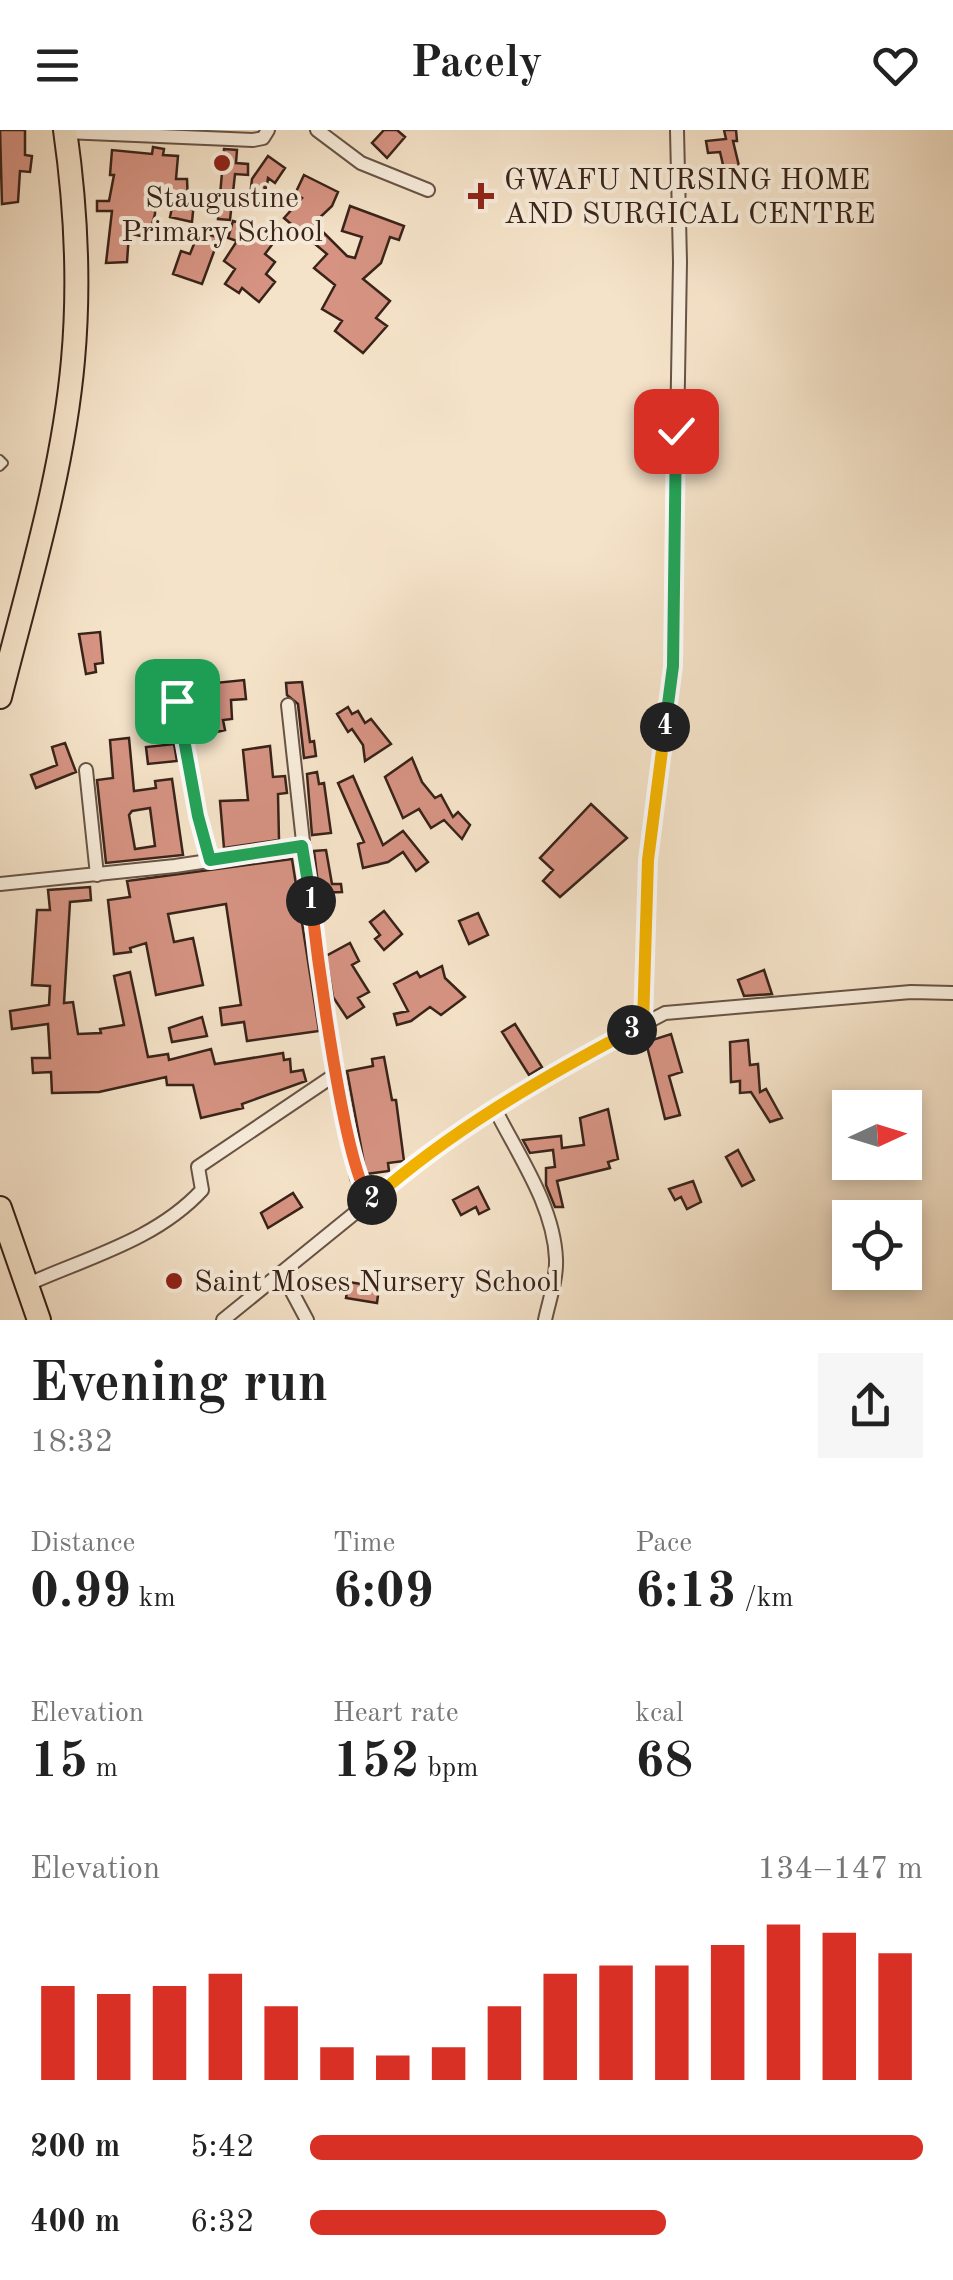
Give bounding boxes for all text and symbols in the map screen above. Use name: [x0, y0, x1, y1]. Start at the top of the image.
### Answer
icon: menu: [30, 38, 85, 93]
icon: heart: [868, 38, 923, 93]
text: Pacely: [410, 42, 543, 87]
marker: Staugustine Primary School: [211, 152, 233, 174]
place label: GWAFU NURSING HOME AND SURGICAL CENTRE: [504, 166, 875, 230]
marker: GWAFU NURSING HOME AND SURGICAL CENTRE: [468, 183, 494, 209]
place label: Staugustine Primary School: [121, 184, 323, 248]
pin: [634, 389, 719, 474]
icon: check: [649, 404, 704, 459]
pin: [135, 659, 220, 744]
icon: arrive: [150, 674, 205, 729]
pin: 4: [640, 702, 690, 752]
text: 4: [657, 713, 673, 741]
pin: 1: [286, 876, 336, 926]
text: 1: [303, 887, 319, 915]
pin: 3: [607, 1005, 657, 1055]
text: 3: [624, 1016, 640, 1044]
north arrow: [832, 1090, 922, 1180]
map controls: [832, 1090, 922, 1290]
pin: 2: [347, 1175, 397, 1225]
text: 2: [364, 1186, 380, 1214]
button: locate: [832, 1200, 922, 1290]
place label: Saint Moses Nursery School: [194, 1268, 560, 1298]
marker: Saint Moses Nursery School: [163, 1270, 185, 1292]
button: share: [818, 1353, 923, 1458]
text: Evening run: [30, 1358, 328, 1413]
text: 18:32: [30, 1427, 113, 1459]
text: Distance: [30, 1530, 135, 1558]
text: Time: [333, 1530, 395, 1558]
text: Pace: [635, 1530, 692, 1558]
text: 0.99: [30, 1568, 131, 1618]
text: 6:09: [333, 1568, 434, 1618]
text: 6:13: [635, 1568, 736, 1618]
text: km: [131, 1585, 176, 1613]
text: /km: [736, 1585, 794, 1613]
text: Elevation: [30, 1700, 144, 1728]
text: Heart rate: [333, 1700, 459, 1728]
text: kcal: [635, 1700, 684, 1728]
text: 15: [30, 1738, 88, 1788]
text: 152: [333, 1738, 420, 1788]
text: 68: [635, 1738, 693, 1788]
text: m: [88, 1755, 118, 1783]
text: bpm: [420, 1755, 479, 1783]
text: Elevation: [30, 1854, 160, 1886]
text: 134–147 m: [757, 1854, 923, 1886]
text: 200 m: [30, 2132, 120, 2164]
text: 5:42: [190, 2132, 255, 2164]
text: 400 m: [30, 2207, 120, 2239]
text: 6:32: [190, 2207, 255, 2239]

